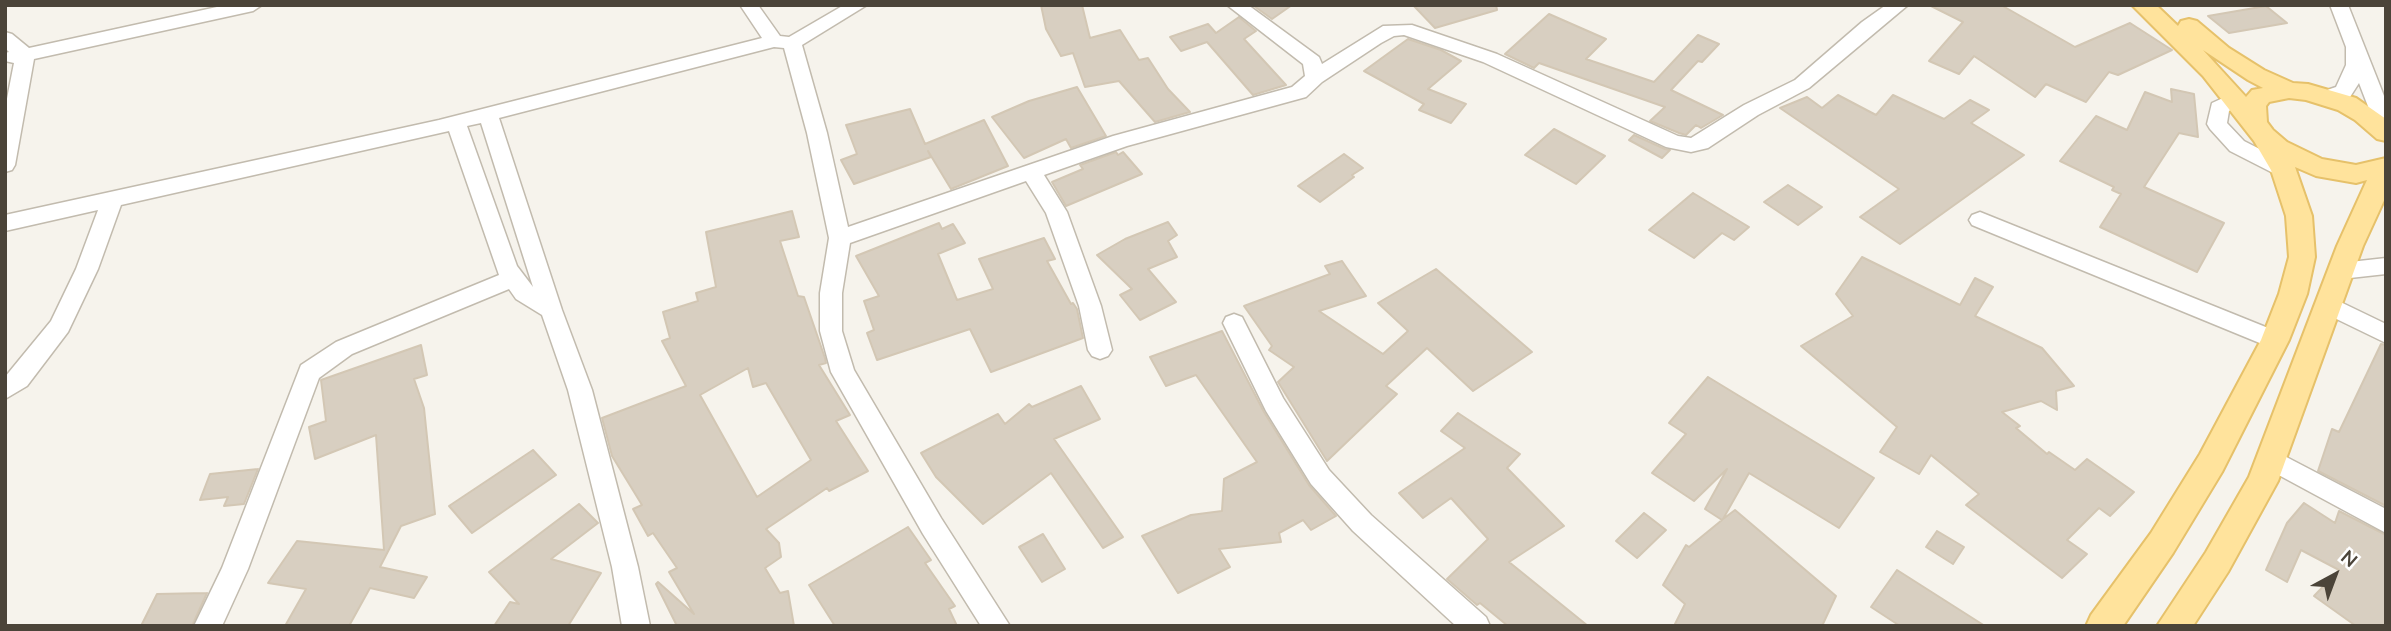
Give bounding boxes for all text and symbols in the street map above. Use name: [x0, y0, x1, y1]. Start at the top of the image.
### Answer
north arrow: [2300, 540, 2370, 610]
text: N: [2335, 545, 2363, 574]

